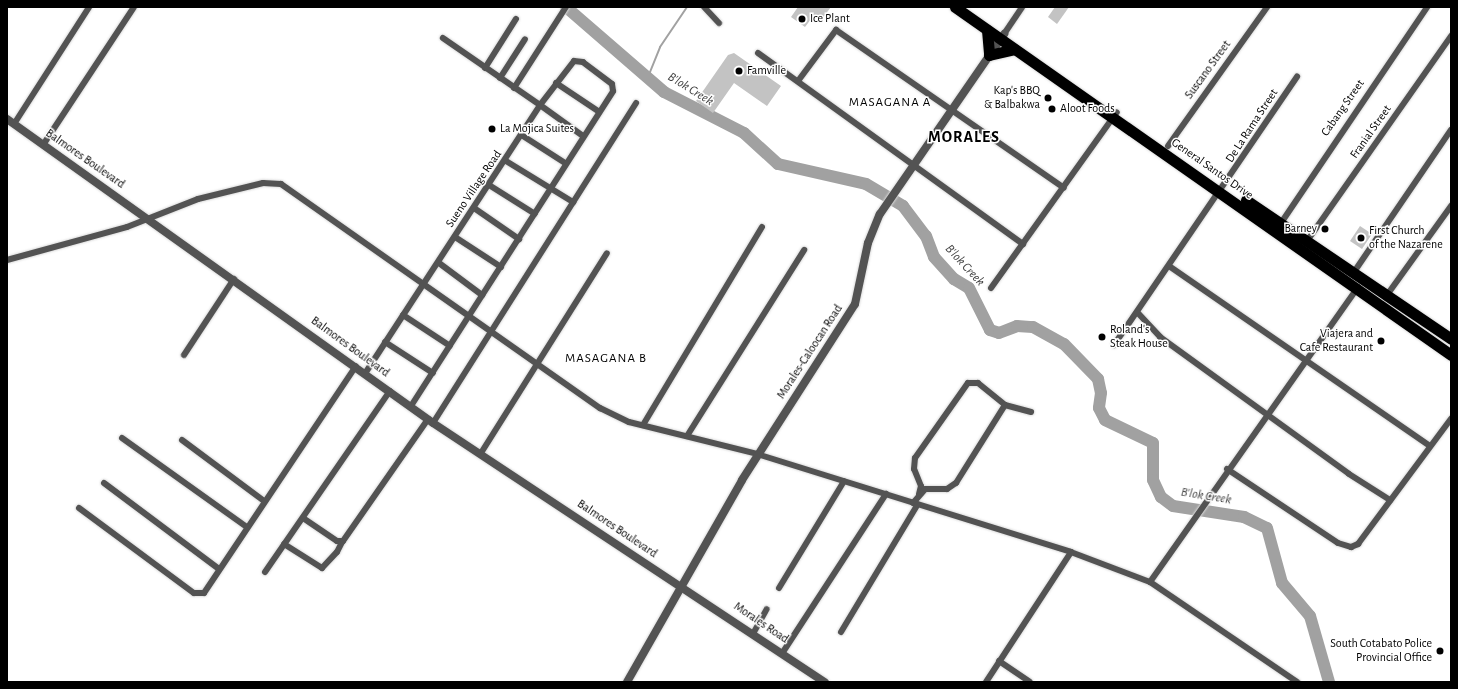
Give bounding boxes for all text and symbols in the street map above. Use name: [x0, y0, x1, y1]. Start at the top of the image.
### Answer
place label: Ice Plant: [810, 12, 850, 26]
marker: Ice Plant: [797, 14, 807, 24]
street label: Suscano Street: [1182, 38, 1234, 102]
place label: Famville: [747, 64, 786, 78]
marker: Famville: [734, 66, 744, 76]
water label: B'lok Creek: [664, 70, 716, 110]
street label: Cabang Street: [1318, 77, 1368, 139]
place label: Kap's BBQ & Balbakwa: [984, 84, 1040, 112]
street label: De La Rama Street: [1223, 86, 1281, 166]
marker: Kap's BBQ & Balbakwa: [1043, 93, 1053, 103]
district label: MASAGANA A: [849, 95, 931, 111]
place label: Aloot Foods: [1060, 102, 1115, 116]
street label: Franial Street: [1347, 103, 1395, 161]
marker: Aloot Foods: [1047, 104, 1057, 114]
place label: La Mojica Suites: [500, 122, 574, 136]
marker: La Mojica Suites: [487, 124, 497, 134]
street label: Balmores Boulevard: [43, 126, 127, 192]
district label: MORALES: [928, 127, 1000, 147]
street label: General Santos Drive: [1168, 135, 1256, 203]
street label: Sueno Village Road: [443, 148, 505, 230]
place label: Barney: [1284, 222, 1317, 236]
marker: Barney: [1320, 224, 1330, 234]
place label: First Church of the Nazarene: [1369, 224, 1443, 252]
marker: First Church of the Nazarene: [1356, 233, 1366, 243]
water label: B'lok Creek: [941, 242, 987, 290]
street label: Morales-Caloocan Road: [774, 302, 846, 402]
street label: Balmores Boulevard: [308, 314, 392, 380]
place label: Roland's Steak House: [1110, 323, 1168, 351]
place label: Viajera and Cafe Restaurant: [1300, 327, 1373, 355]
marker: Roland's Steak House: [1097, 332, 1107, 342]
marker: Viajera and Cafe Restaurant: [1376, 336, 1386, 346]
district label: MASAGANA B: [565, 351, 647, 367]
water label: B'lok Creek: [1180, 485, 1232, 509]
street label: Balmores Boulevard: [574, 497, 660, 561]
street label: Morales Road: [731, 599, 791, 647]
place label: South Cotabato Police Provincial Office: [1330, 637, 1432, 665]
marker: South Cotabato Police Provincial Office: [1435, 646, 1445, 656]

